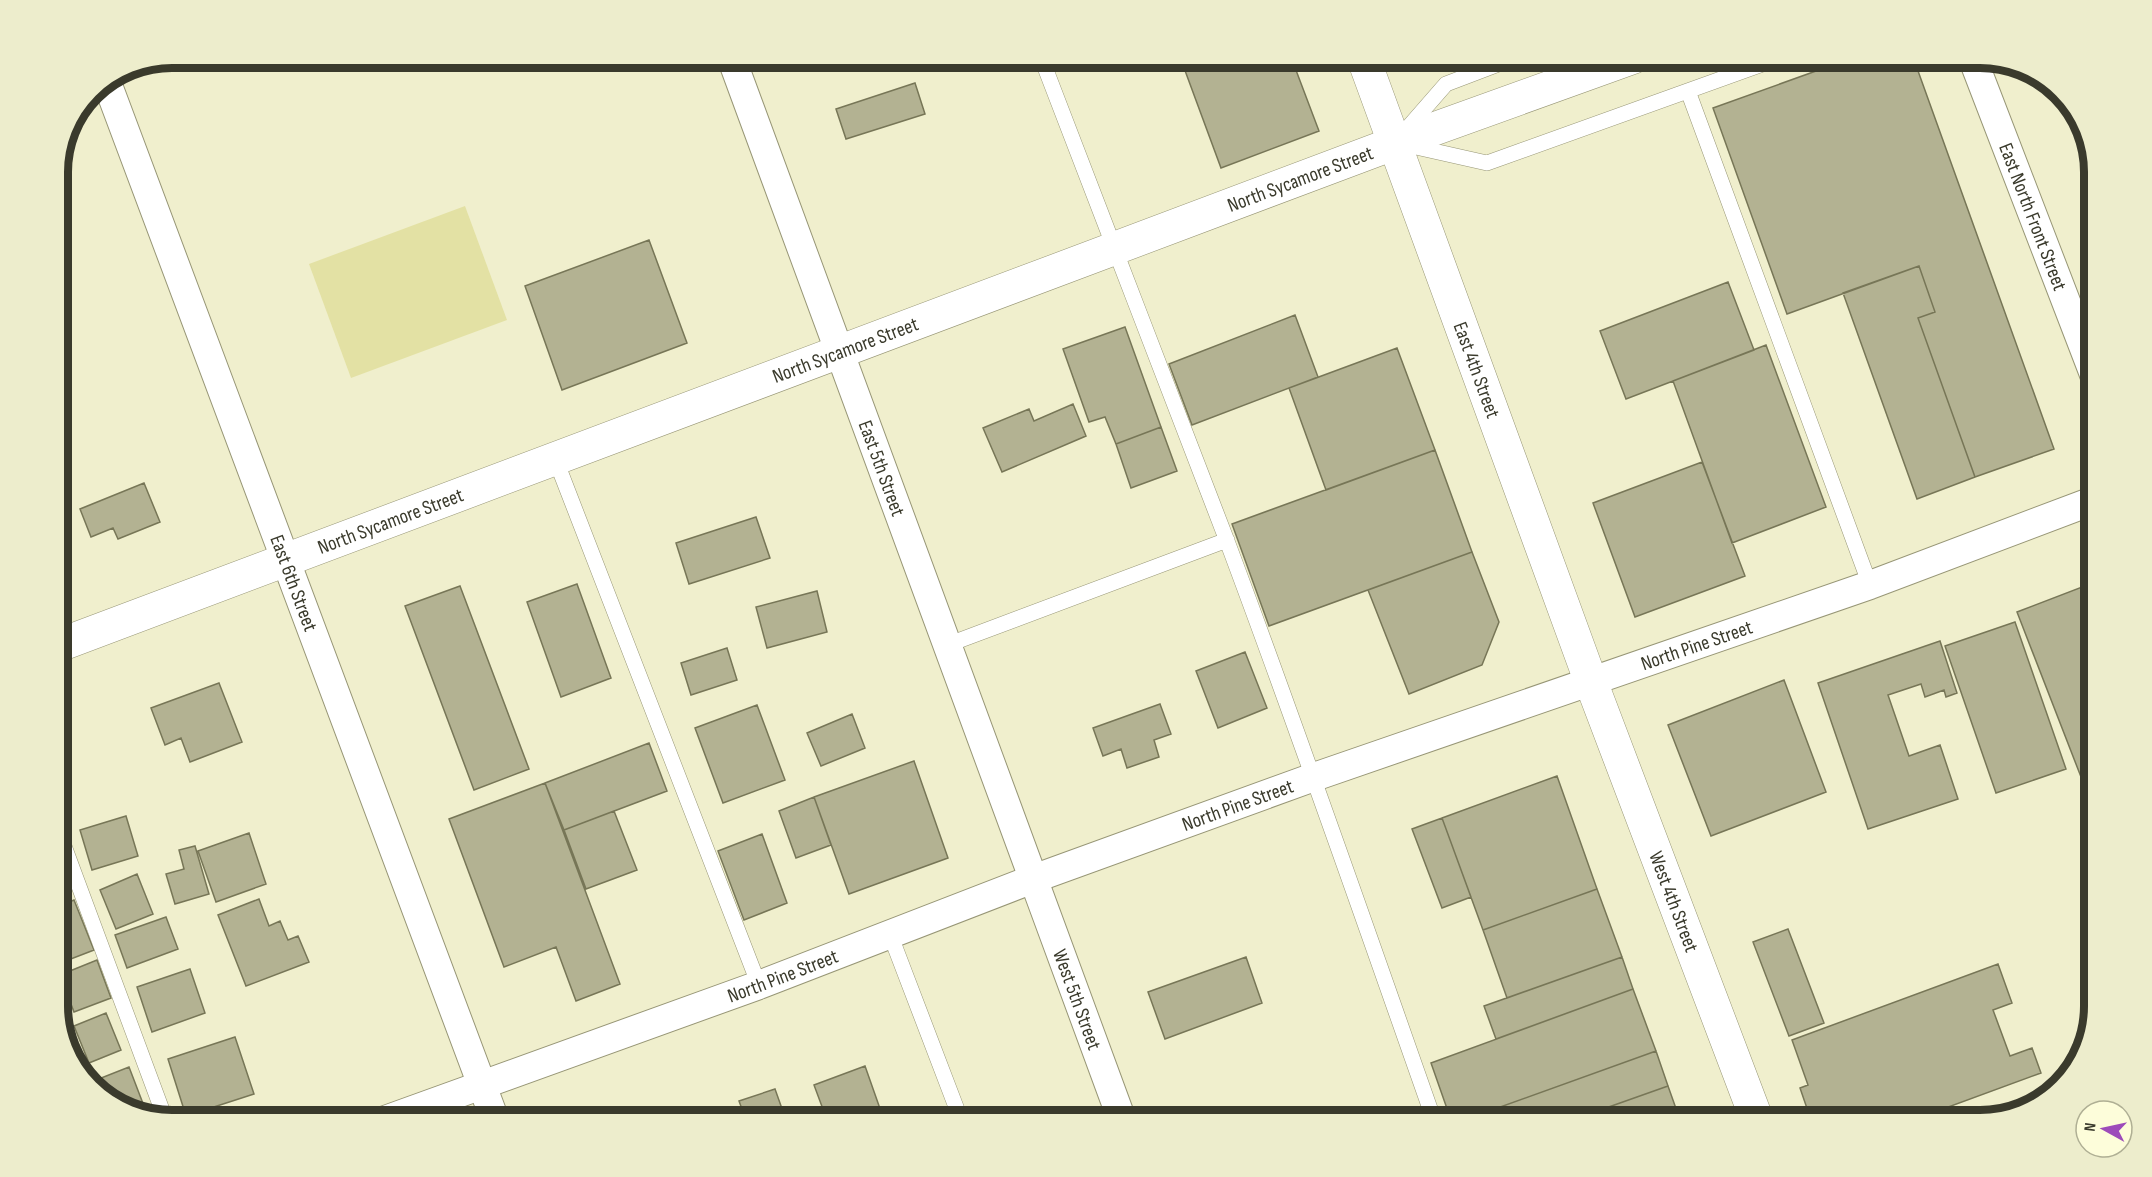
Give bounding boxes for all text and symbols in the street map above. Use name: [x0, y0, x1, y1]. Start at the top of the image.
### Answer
street label: East North Front Street: [1993, 140, 2072, 294]
street label: North Sycamore Street: [1224, 141, 1377, 218]
street label: North Sycamore Street: [769, 312, 922, 389]
street label: East 4th Street: [1448, 319, 1505, 422]
street label: East 5th Street: [853, 417, 910, 520]
street label: North Sycamore Street: [314, 483, 467, 560]
street label: East 6th Street: [264, 532, 322, 635]
street label: North Pine Street: [1638, 615, 1756, 676]
street label: North Pine Street: [1179, 775, 1297, 837]
street label: West 4th Street: [1643, 848, 1703, 955]
street label: North Pine Street: [724, 945, 842, 1008]
street label: West 5th Street: [1047, 946, 1106, 1053]
north arrow: [2074, 1099, 2134, 1159]
text: N: [2081, 1122, 2101, 1133]

